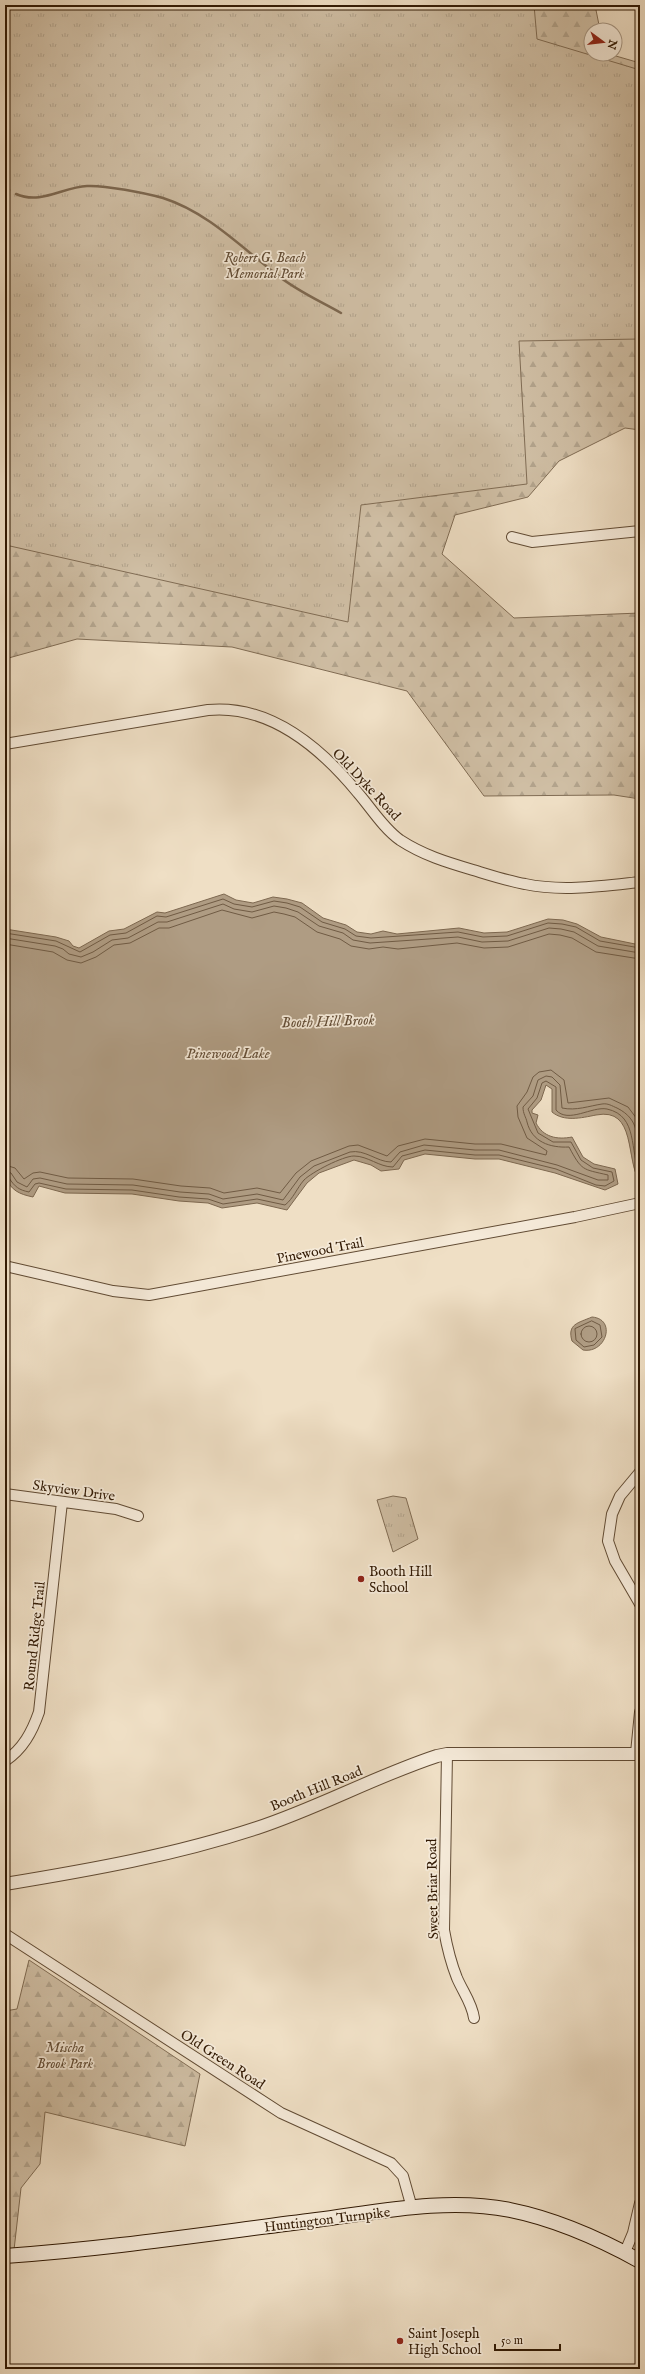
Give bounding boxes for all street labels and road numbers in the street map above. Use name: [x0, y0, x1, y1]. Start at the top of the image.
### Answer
street label: Old Dyke Road: [328, 745, 405, 825]
street label: Pinewood Trail: [275, 1234, 365, 1268]
street label: Skyview Drive: [32, 1476, 117, 1506]
street label: Round Ridge Trail: [20, 1580, 50, 1692]
street label: Booth Hill Road: [268, 1762, 366, 1816]
street label: Sweet Briar Road: [423, 1838, 443, 1940]
street label: Old Green Road: [177, 2026, 269, 2094]
street label: Huntington Turnpike: [263, 2203, 392, 2237]

